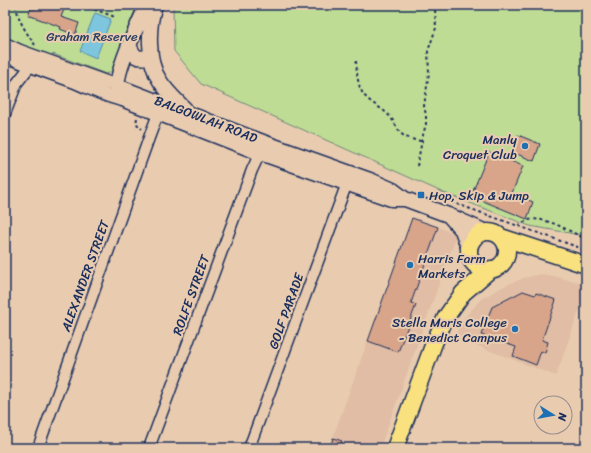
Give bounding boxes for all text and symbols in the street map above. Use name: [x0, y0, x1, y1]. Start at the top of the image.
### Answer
park label: Graham Reserve: [46, 25, 138, 48]
street label: BALGOWLAH ROAD: [151, 89, 261, 149]
place label: Manly Croquet Club: [443, 128, 517, 166]
marker: Manly Croquet Club: [520, 141, 530, 151]
place label: Hop, Skip & Jump: [429, 184, 529, 207]
marker: Hop, Skip & Jump: [416, 190, 426, 200]
street label: ALEXANDER STREET: [54, 216, 116, 336]
place label: Harris Farm Markets: [418, 247, 486, 285]
street label: ROLFE STREET: [166, 251, 217, 339]
marker: Harris Farm Markets: [405, 260, 415, 270]
street label: GOLF PARADE: [262, 269, 311, 352]
place label: Stella Maris College - Benedict Campus: [392, 311, 508, 349]
marker: Stella Maris College - Benedict Campus: [510, 324, 520, 334]
north arrow: [533, 395, 573, 435]
text: N: [552, 410, 573, 423]

